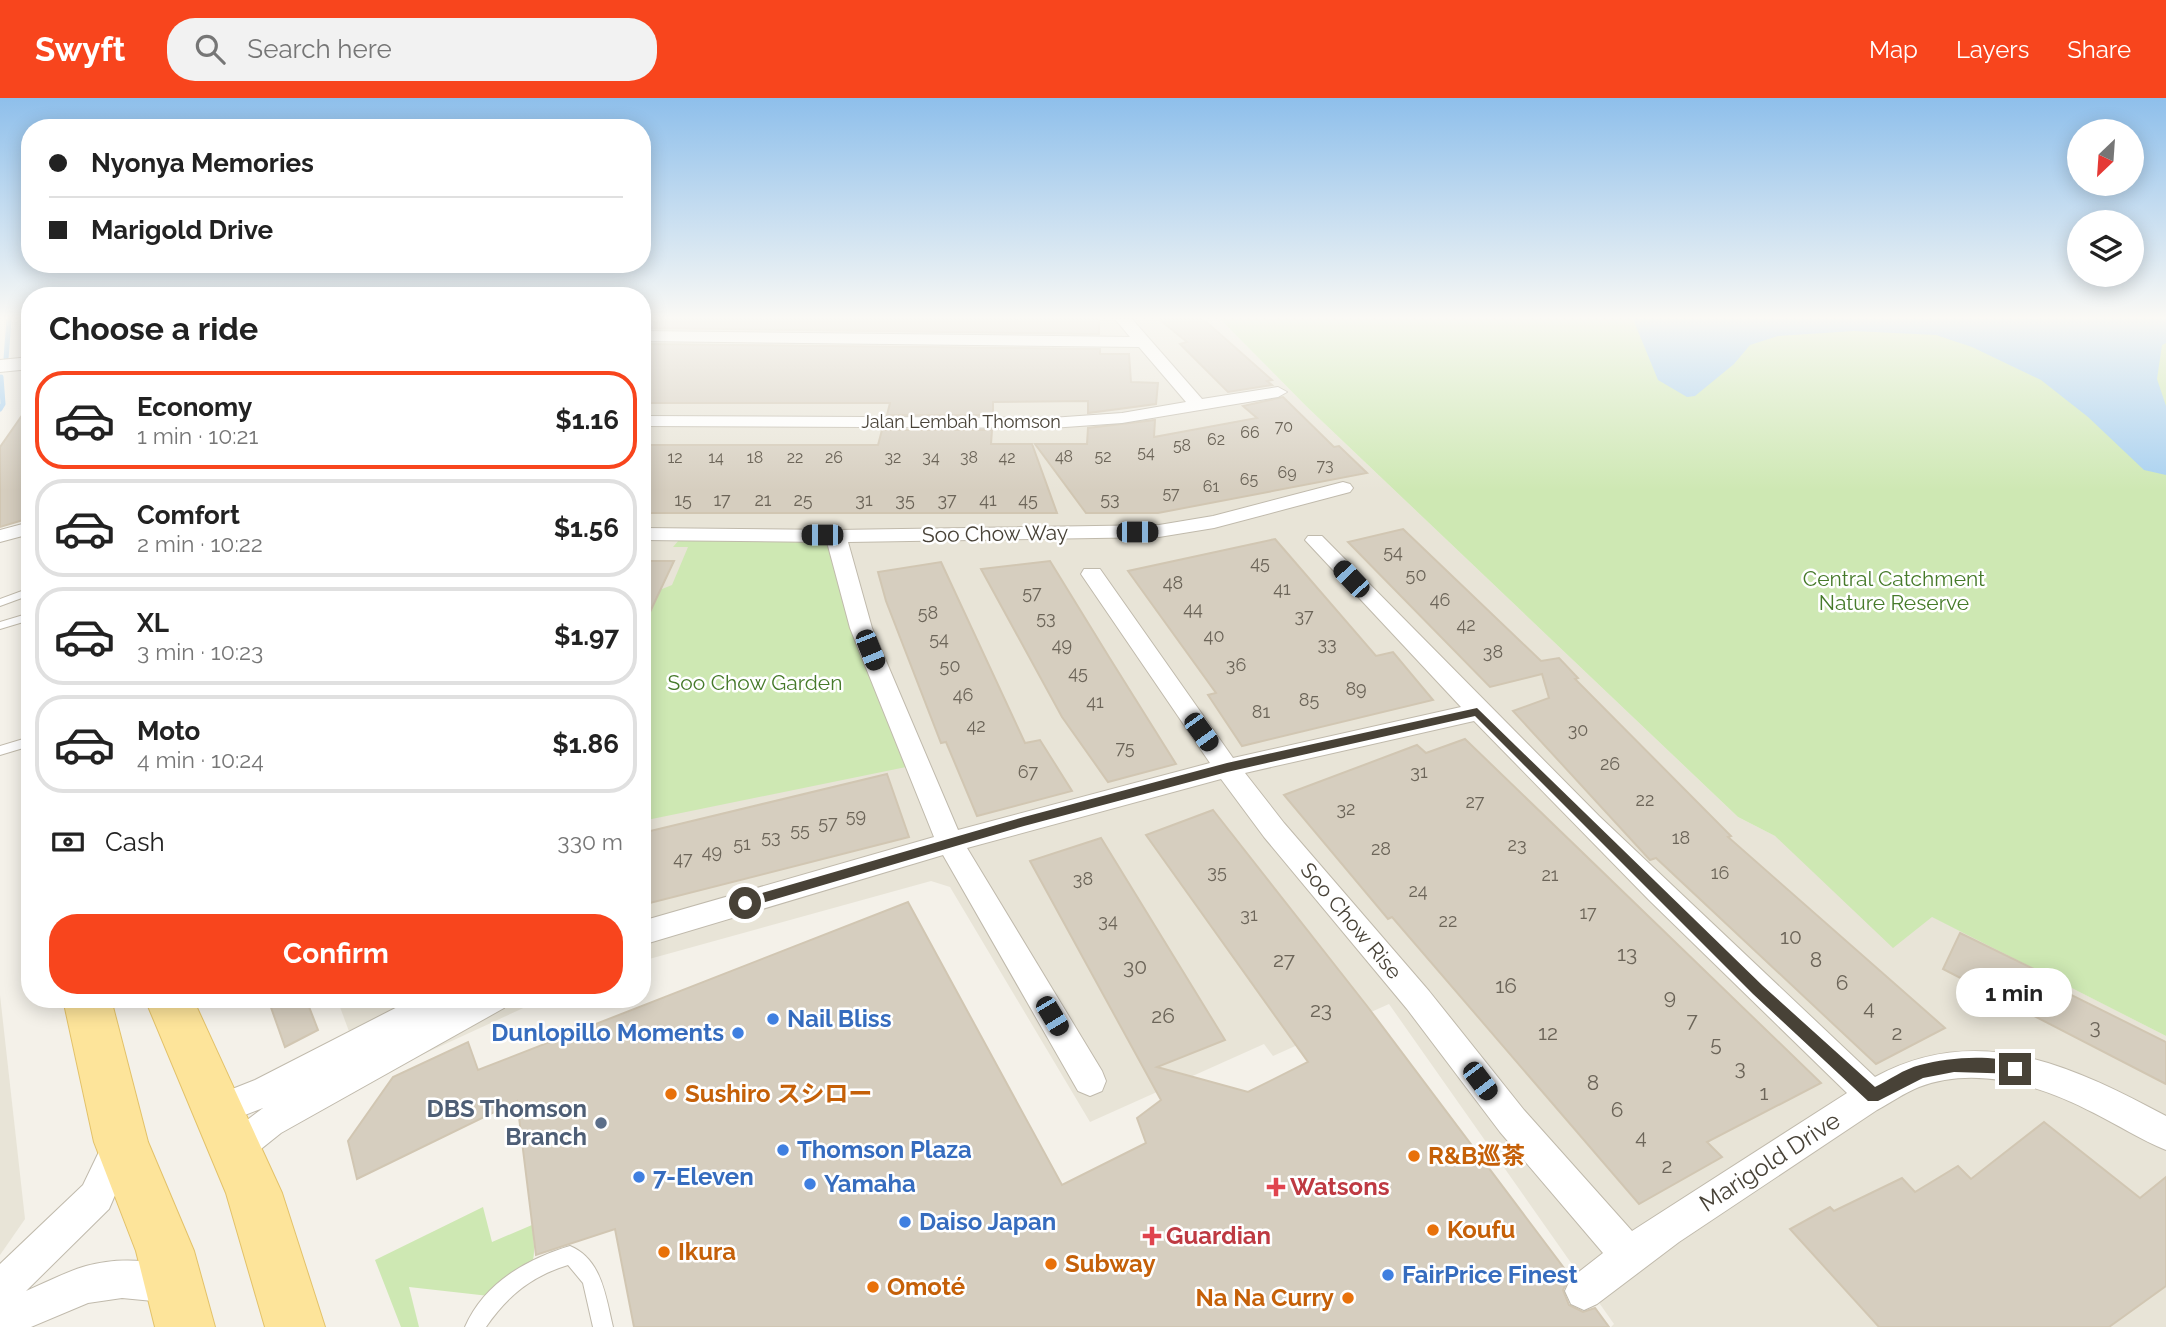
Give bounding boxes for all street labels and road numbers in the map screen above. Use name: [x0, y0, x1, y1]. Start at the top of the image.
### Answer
street label: Jalan Lembah Thomson: [861, 411, 1061, 432]
street label: Soo Chow Way: [922, 520, 1068, 547]
street label: Soo Chow Rise: [1295, 857, 1407, 984]
street label: Marigold Drive: [1694, 1105, 1845, 1218]

